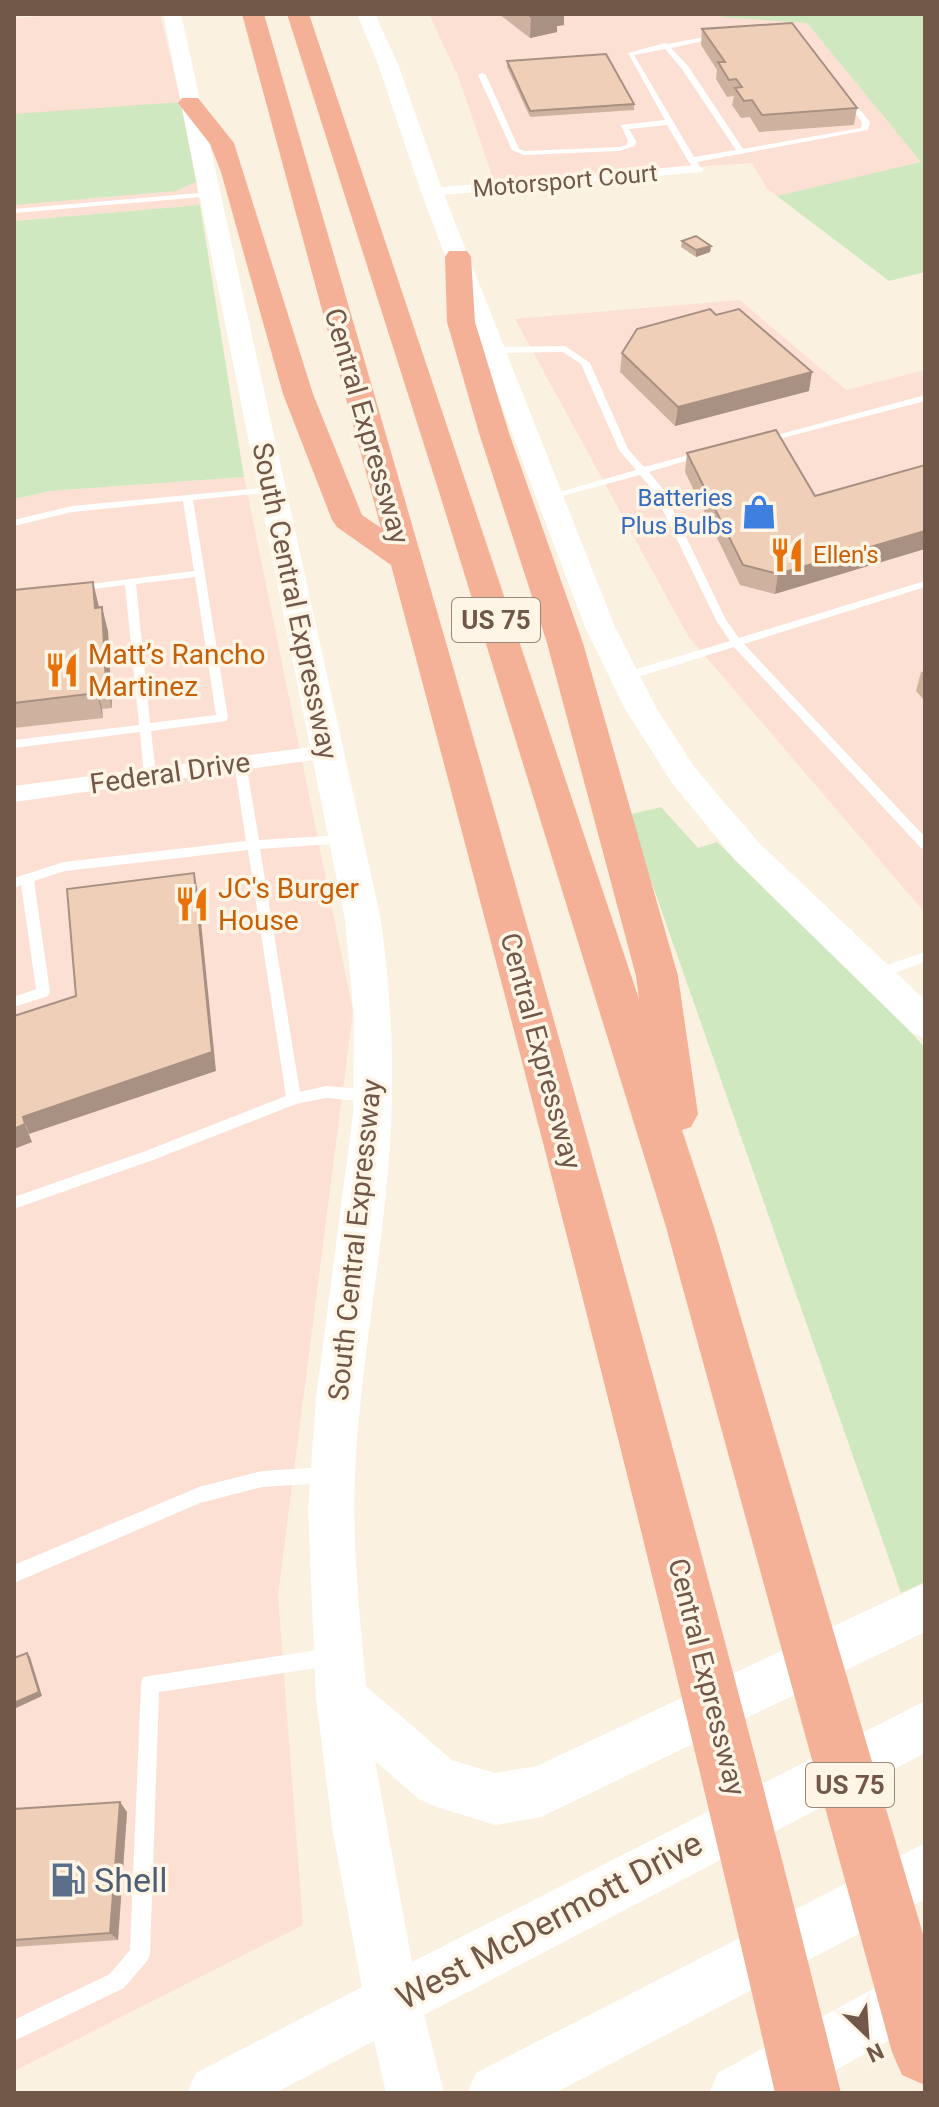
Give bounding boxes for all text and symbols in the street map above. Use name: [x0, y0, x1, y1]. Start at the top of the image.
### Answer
street label: Motorsport Court: [471, 159, 659, 203]
street label: Central Expressway: [318, 304, 416, 548]
street label: South Central Expressway: [245, 440, 345, 762]
place label: Batteries Plus Bulbs: [621, 484, 733, 540]
shop icon: Batteries Plus Bulbs: [740, 493, 778, 531]
restaurant icon: Ellen's: [768, 536, 806, 574]
place label: Ellen's: [813, 541, 879, 569]
road number: US 75: [452, 598, 540, 642]
place label: Matt’s Rancho Martinez: [88, 638, 265, 703]
restaurant icon: Matt’s Rancho Martinez: [43, 651, 81, 689]
street label: Federal Drive: [88, 745, 252, 801]
place label: JC's Burger House: [218, 872, 360, 937]
restaurant icon: JC's Burger House: [173, 885, 211, 923]
street label: Central Expressway: [494, 929, 588, 1173]
street label: South Central Expressway: [322, 1078, 388, 1402]
street label: Central Expressway: [662, 1555, 752, 1799]
road number: US 75: [806, 1763, 894, 1807]
street label: West McDermott Drive: [389, 1822, 709, 2018]
place label: Shell: [94, 1860, 167, 1900]
fuel station icon: Shell: [49, 1861, 87, 1899]
north arrow: [827, 1995, 907, 2075]
text: N: [863, 2038, 888, 2067]

